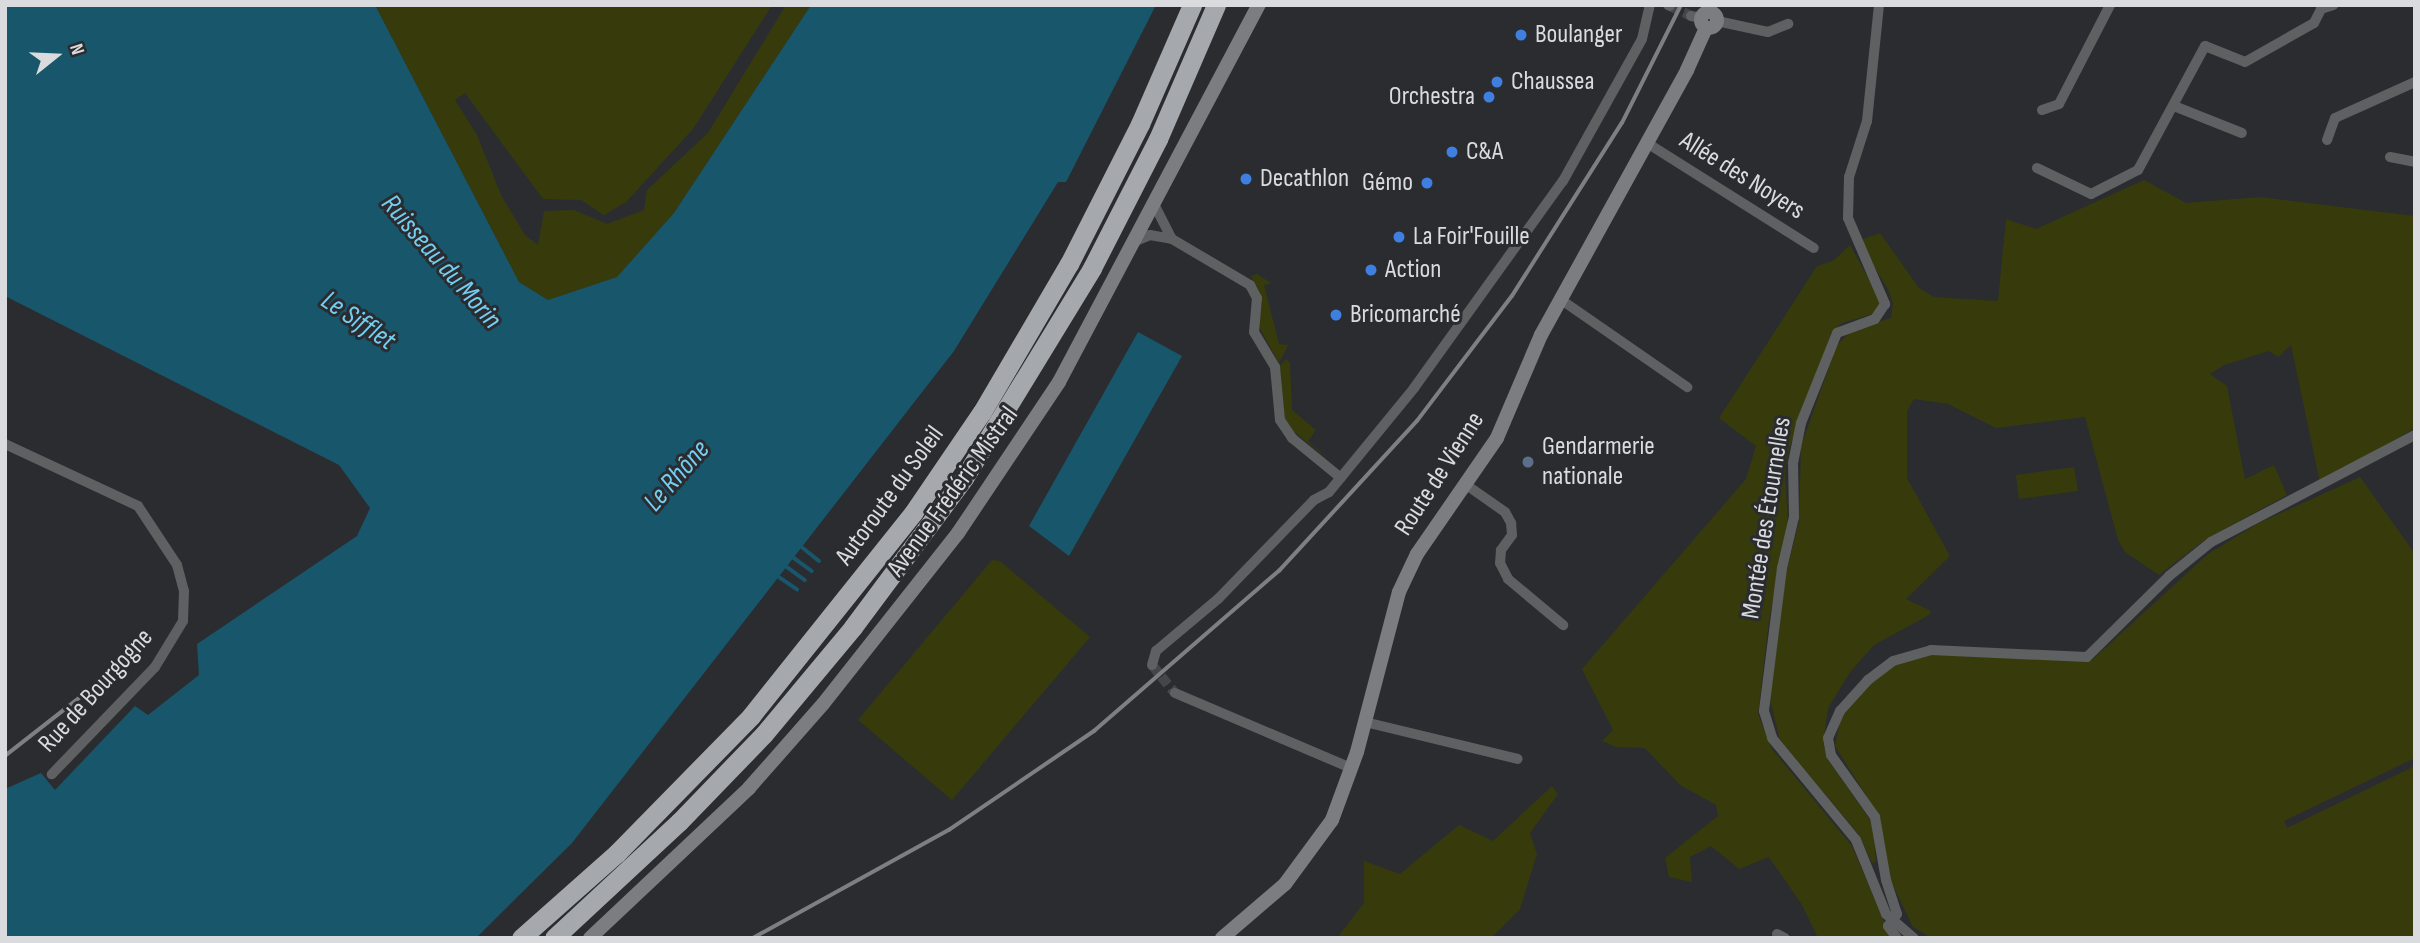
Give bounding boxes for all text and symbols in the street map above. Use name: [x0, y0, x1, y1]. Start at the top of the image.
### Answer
place label: Boulanger: [1535, 19, 1622, 51]
north arrow: [21, 21, 91, 91]
marker: Boulanger: [1513, 27, 1529, 43]
text: N: [64, 41, 89, 58]
place label: Chaussea: [1511, 66, 1594, 98]
marker: Chaussea: [1489, 74, 1505, 90]
place label: Orchestra: [1389, 81, 1475, 113]
marker: Orchestra: [1481, 89, 1497, 105]
street label: Allée des Noyers: [1674, 125, 1810, 227]
place label: C&A: [1466, 136, 1503, 168]
marker: C&A: [1444, 144, 1460, 160]
place label: Decathlon: [1260, 163, 1349, 195]
place label: Gémo: [1362, 167, 1413, 199]
marker: Decathlon: [1238, 171, 1254, 187]
marker: Gémo: [1419, 175, 1435, 191]
water label: Ruisseau du Morin: [374, 188, 508, 336]
place label: La Foir'Fouille: [1413, 221, 1530, 253]
marker: La Foir'Fouille: [1391, 229, 1407, 245]
place label: Action: [1385, 254, 1441, 286]
marker: Action: [1363, 262, 1379, 278]
water label: Le Sifflet: [315, 284, 401, 358]
place label: Bricomarché: [1350, 299, 1461, 331]
marker: Bricomarché: [1328, 307, 1344, 323]
street label: Avenue Frédéric Mistral: [881, 401, 1025, 583]
street label: Route de Vienne: [1389, 406, 1491, 542]
street label: Montée des Étournelles: [1736, 415, 1798, 621]
street label: Autoroute du Soleil: [829, 420, 951, 572]
place label: Gendarmerie nationale: [1542, 431, 1655, 492]
water label: Le Rhône: [637, 433, 717, 519]
marker: Gendarmerie nationale: [1520, 454, 1536, 470]
street label: Rue de Bourgogne: [32, 623, 160, 759]

